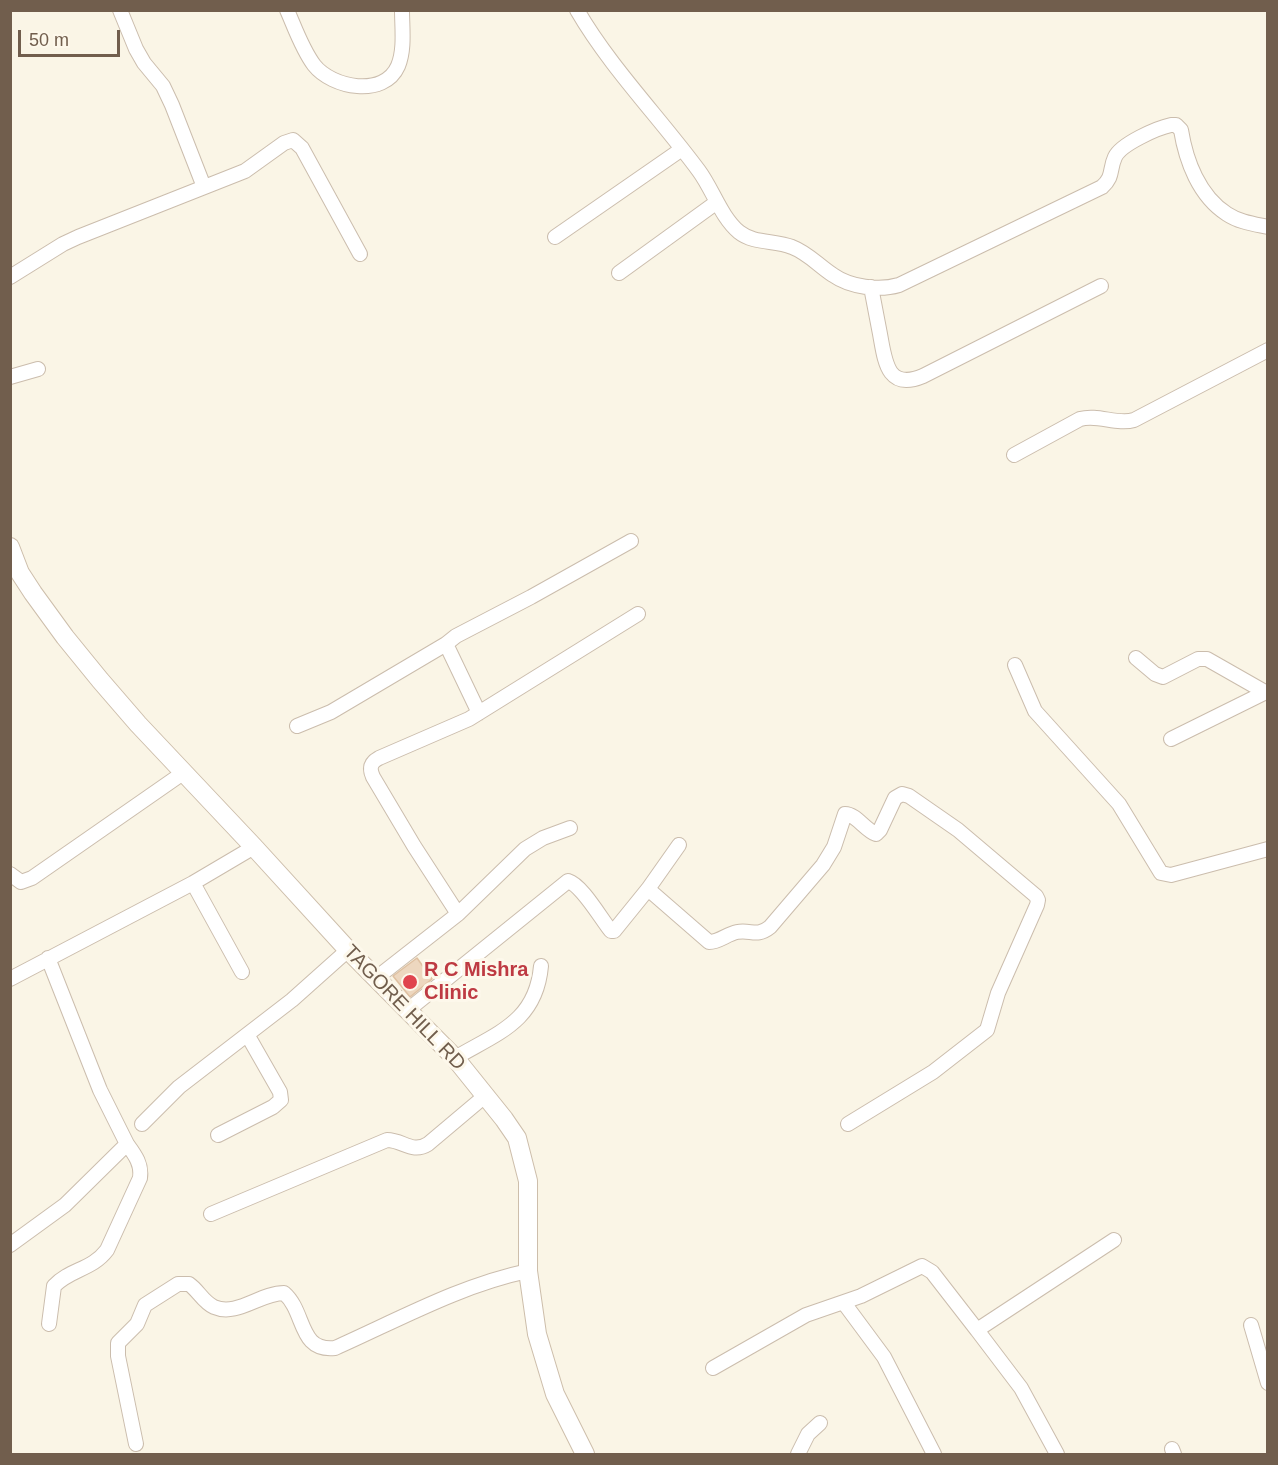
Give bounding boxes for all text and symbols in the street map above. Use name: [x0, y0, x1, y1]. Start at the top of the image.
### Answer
scale bar: [21, 18, 123, 56]
text: 50 m: [29, 30, 69, 50]
street label: TAGORE HILL RD: [338, 940, 470, 1076]
place label: R C Mishra Clinic: [424, 958, 528, 1005]
marker: R C Mishra Clinic: [401, 973, 419, 991]

